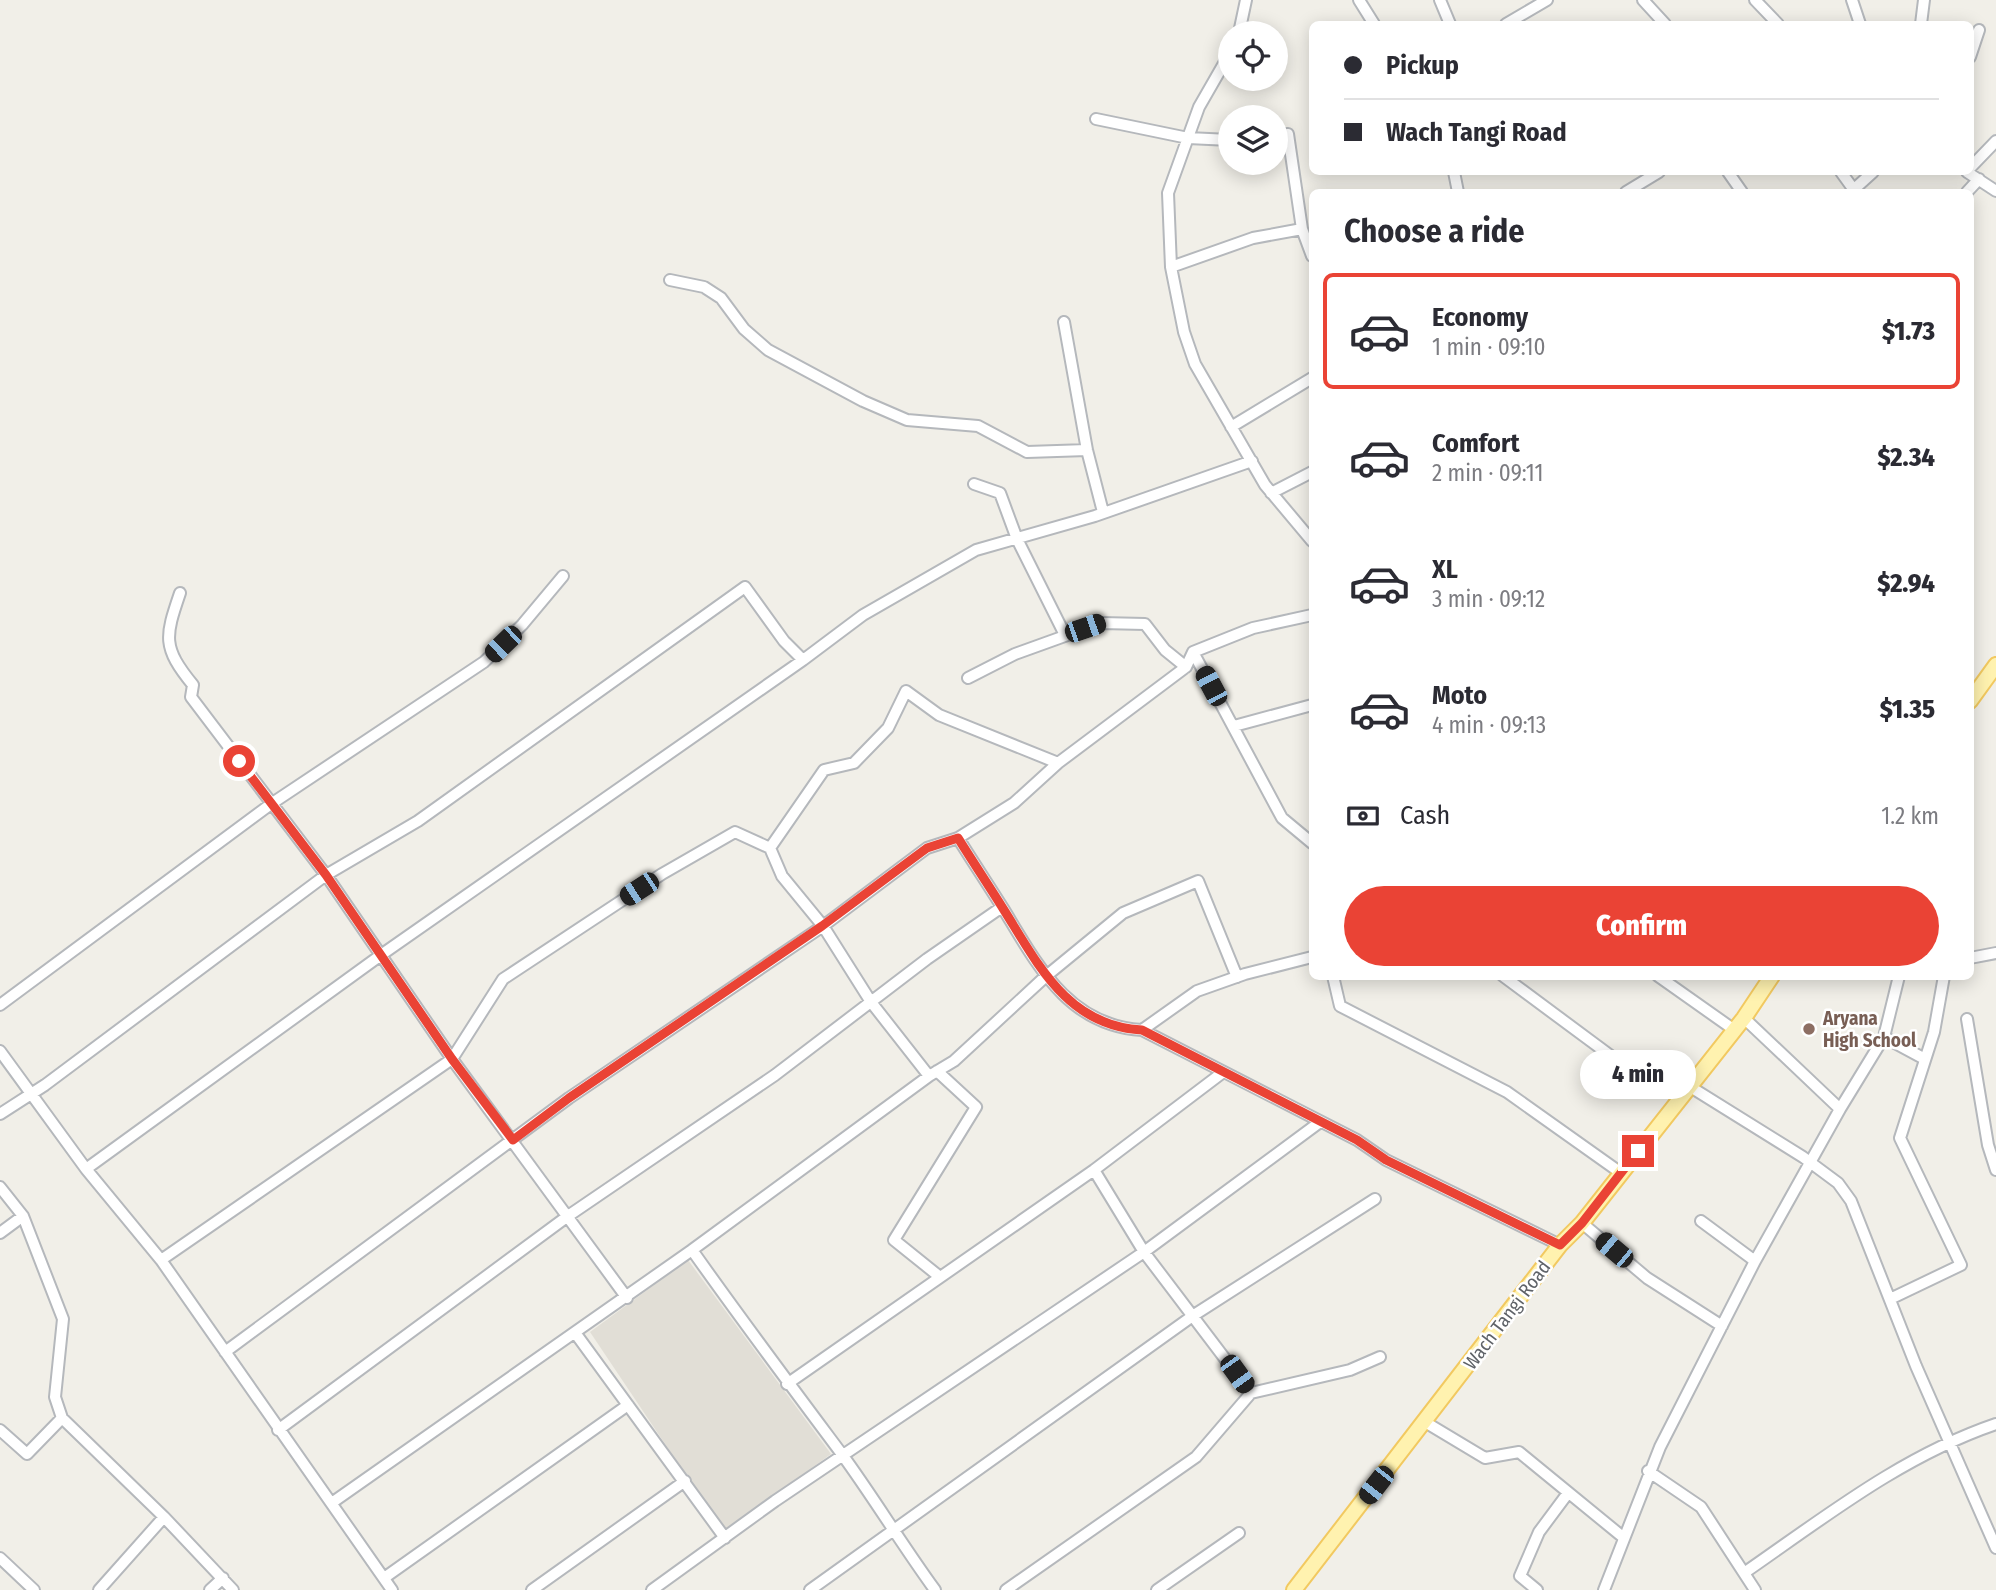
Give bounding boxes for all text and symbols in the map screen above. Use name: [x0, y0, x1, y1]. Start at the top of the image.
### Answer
map controls: [1218, 21, 1288, 175]
button: locate: [1218, 21, 1288, 91]
text: Pickup: [1386, 50, 1459, 81]
button: layers: [1218, 105, 1288, 175]
text: Wach Tangi Road: [1386, 117, 1567, 148]
text: Choose a ride: [1344, 212, 1525, 250]
icon: car: [1348, 300, 1411, 363]
text: Economy: [1432, 302, 1528, 333]
text: $1.73: [1882, 316, 1935, 347]
text: 1 min · 09:10: [1432, 333, 1546, 361]
icon: car: [1348, 426, 1411, 489]
text: Comfort: [1432, 428, 1520, 459]
text: $2.34: [1877, 442, 1935, 473]
text: 2 min · 09:11: [1432, 459, 1543, 487]
icon: car: [1348, 552, 1411, 615]
text: XL: [1432, 554, 1458, 585]
text: $2.94: [1877, 568, 1935, 599]
text: 3 min · 09:12: [1432, 585, 1545, 613]
car: [1062, 611, 1109, 645]
car: [481, 622, 526, 666]
car: [1192, 663, 1231, 709]
icon: car: [1348, 678, 1411, 741]
text: Moto: [1432, 680, 1487, 711]
text: $1.35: [1880, 694, 1935, 725]
text: 4 min · 09:13: [1432, 711, 1546, 739]
route start: [223, 745, 255, 777]
icon: cash: [1344, 797, 1382, 835]
text: Cash: [1400, 800, 1450, 831]
text: 1.2 km: [1881, 802, 1939, 830]
car: [616, 869, 663, 909]
button: Confirm: [1344, 886, 1939, 966]
place label: Aryana High School: [1822, 1007, 1917, 1052]
marker: Aryana High School: [1801, 1021, 1817, 1037]
callout: 4 min: [1580, 1050, 1696, 1098]
text: 4 min: [1612, 1060, 1664, 1088]
route end: [1622, 1135, 1654, 1167]
car: [1592, 1228, 1637, 1272]
street label: Wach Tangi Road: [1459, 1256, 1555, 1374]
car: [1217, 1351, 1258, 1397]
car: [1355, 1462, 1398, 1508]

